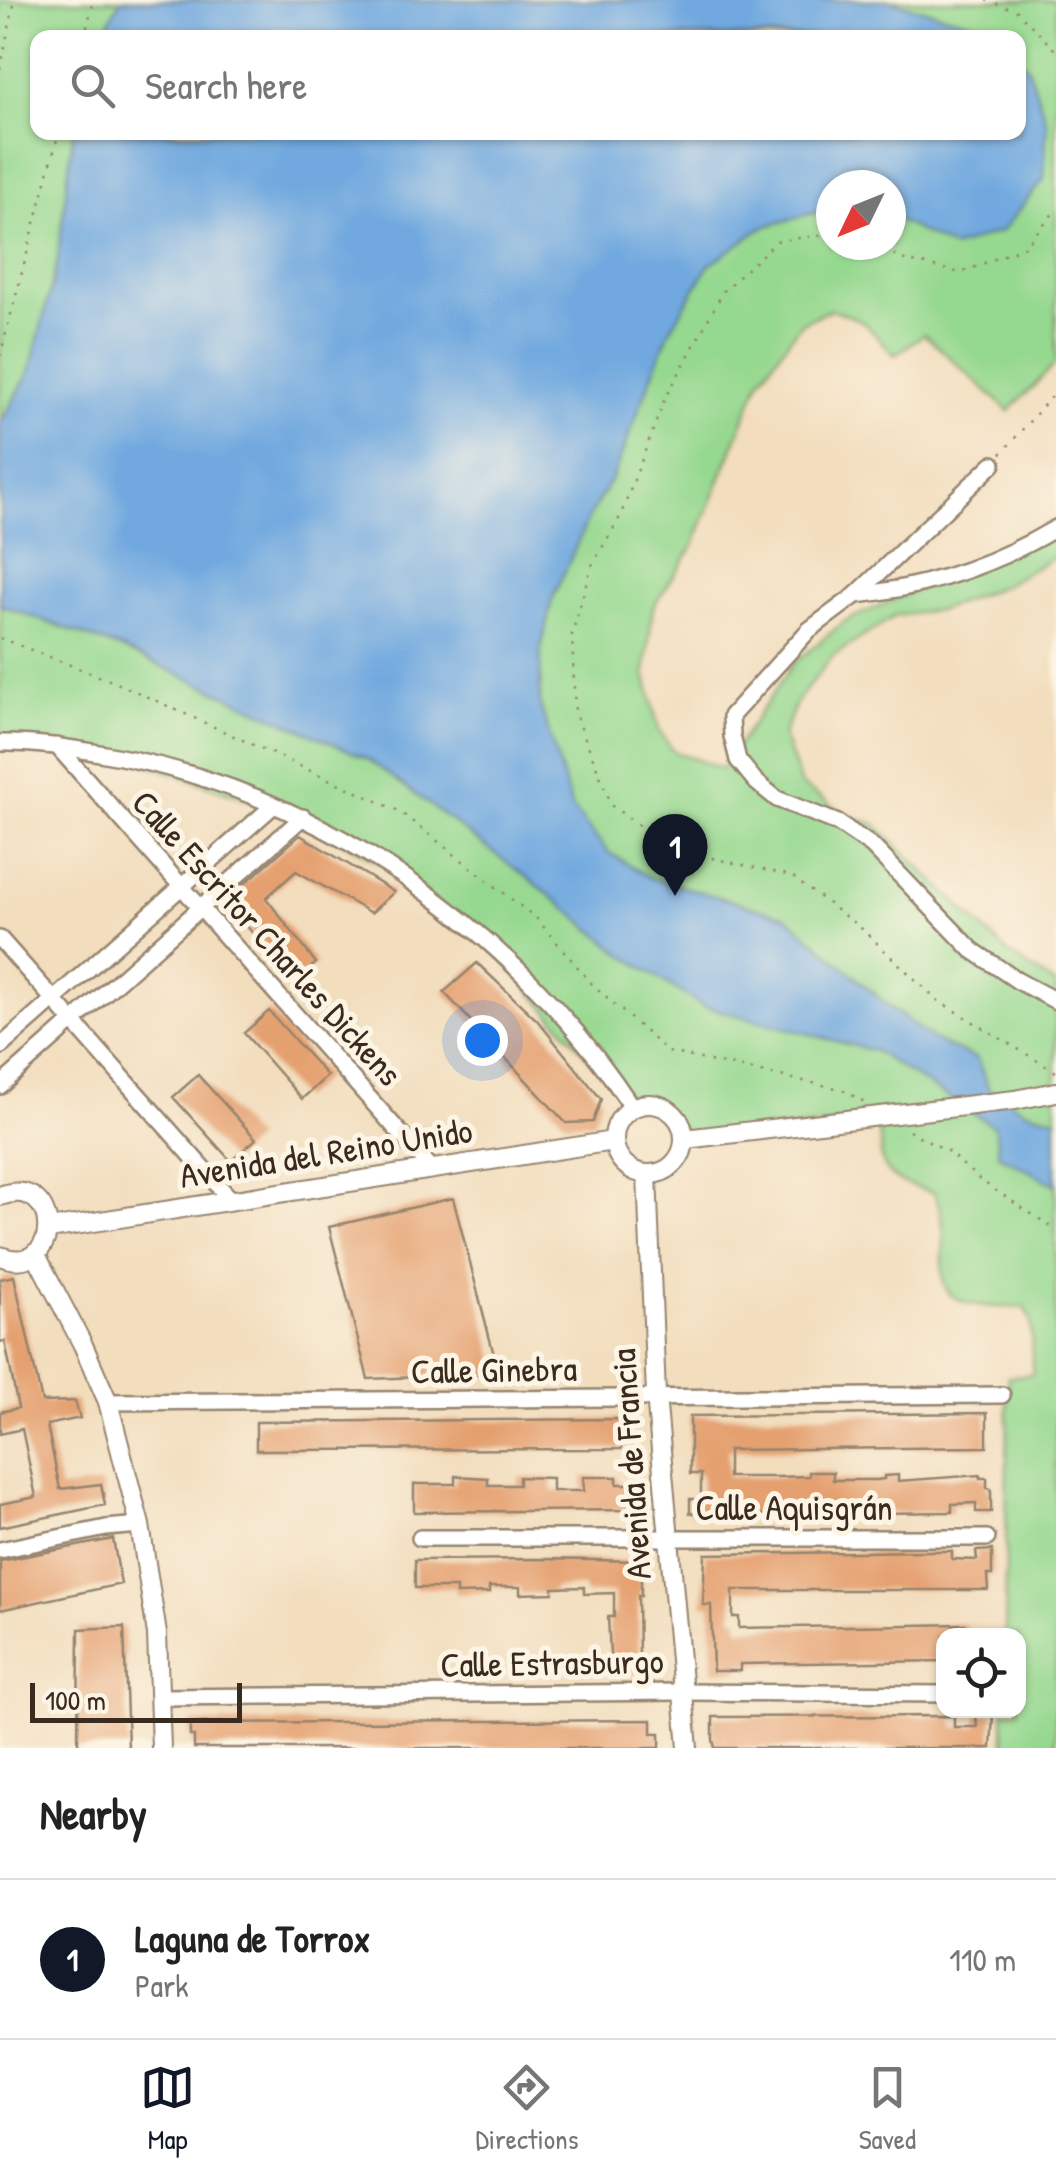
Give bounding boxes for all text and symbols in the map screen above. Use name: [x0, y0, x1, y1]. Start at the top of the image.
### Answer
search box: [30, 30, 1026, 140]
icon: search: [65, 58, 120, 113]
text: Search here: [145, 59, 307, 111]
north arrow: [816, 170, 906, 260]
street label: Calle Escritor Charles Dickens: [122, 780, 413, 1096]
pin: 1: [642, 814, 708, 896]
your location: [457, 1015, 508, 1066]
street label: Avenida del Reino Unido: [176, 1106, 475, 1199]
street label: Calle Ginebra: [411, 1345, 578, 1394]
street label: Avenida de Francia: [599, 1347, 662, 1581]
street label: Calle Aquisgrán: [695, 1484, 893, 1531]
map controls: [936, 1628, 1026, 1718]
button: locate: [936, 1628, 1026, 1718]
street label: Calle Estrasburgo: [440, 1637, 664, 1688]
scale bar: [30, 1678, 242, 1722]
text: 100 m: [45, 1681, 106, 1719]
text: Nearby: [40, 1785, 147, 1842]
text: Laguna de Torrox: [135, 1912, 370, 1964]
text: 1: [67, 1938, 78, 1981]
text: 110 m: [949, 1938, 1016, 1981]
text: Park: [135, 1964, 189, 2007]
tab: Map: [140, 2060, 195, 2158]
tab: Directions: [475, 2060, 578, 2158]
tab: Saved: [859, 2060, 916, 2158]

